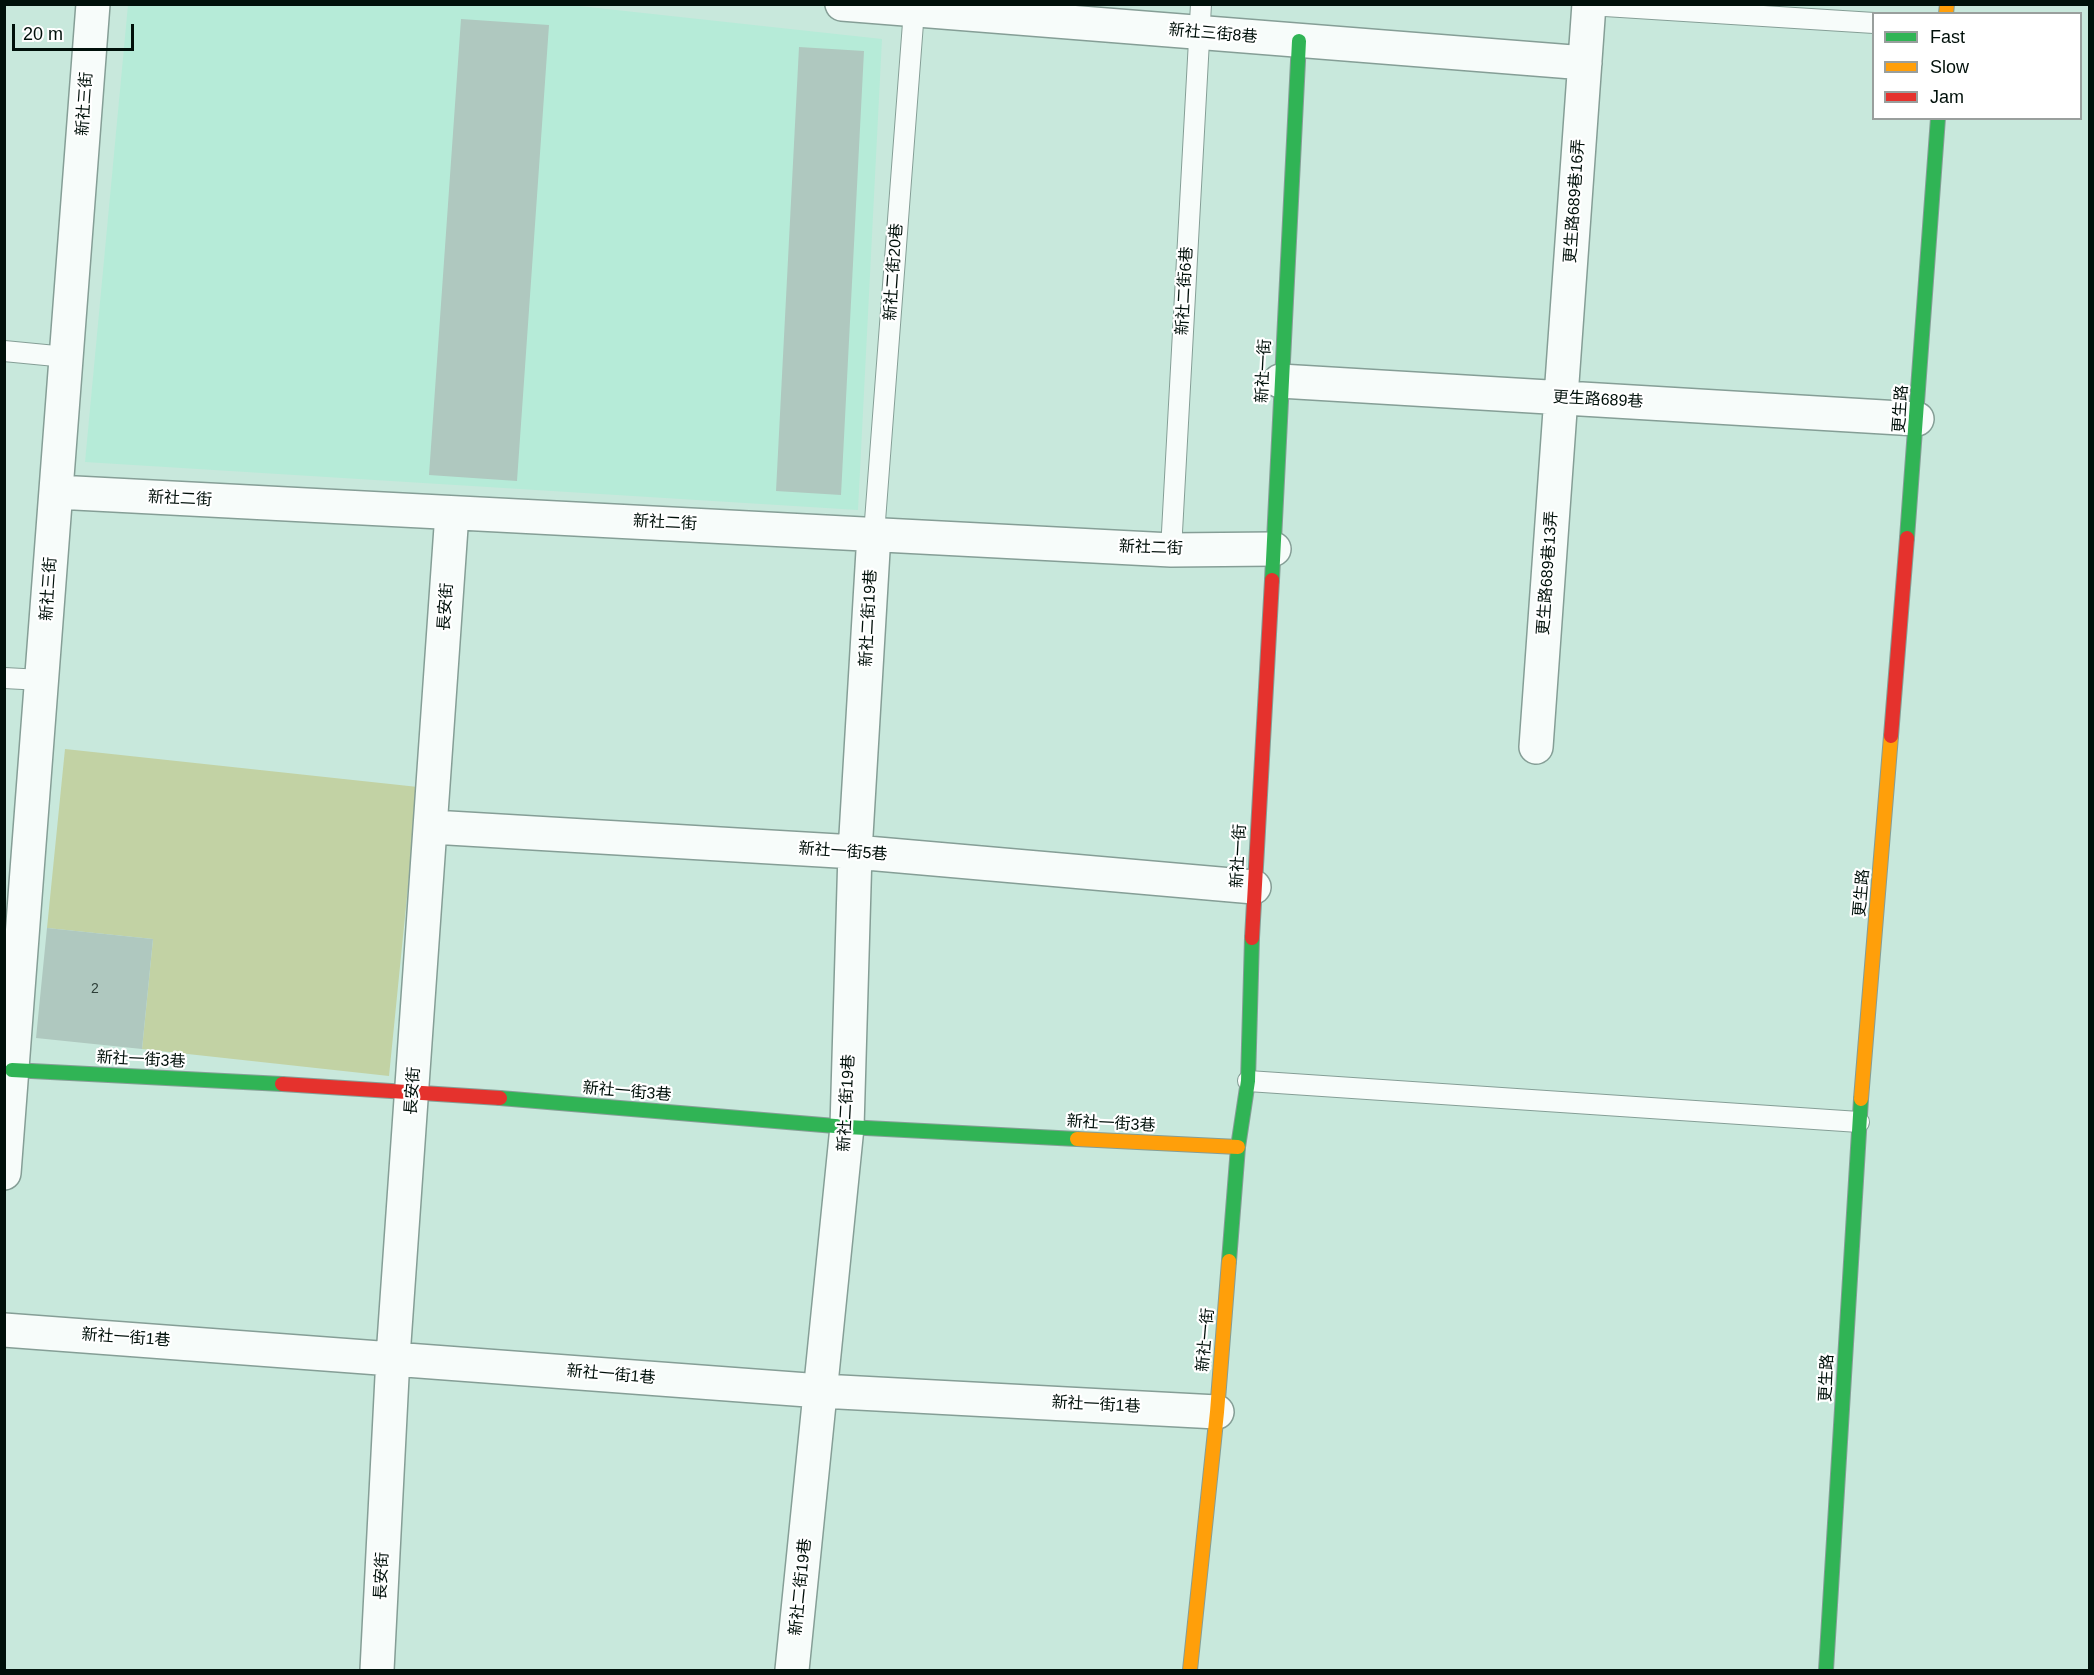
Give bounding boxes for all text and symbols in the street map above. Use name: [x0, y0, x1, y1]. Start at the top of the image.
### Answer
scale bar: [15, 12, 136, 50]
legend: [1872, 12, 2082, 120]
street label: 新社三街8巷: [1168, 21, 1258, 47]
text: 20 m: [23, 24, 63, 44]
text: Fast: [1930, 27, 1965, 47]
text: Slow: [1930, 57, 1969, 77]
street label: 新社三街: [73, 71, 97, 137]
text: Jam: [1930, 87, 1964, 107]
street label: 更生路689巷16弄: [1561, 138, 1589, 264]
street label: 新社二街20巷: [881, 223, 907, 321]
street label: 新社二街6巷: [1173, 246, 1197, 336]
street label: 新社一街: [1253, 339, 1275, 403]
street label: 更生路: [1890, 384, 1912, 434]
street label: 更生路689巷: [1552, 388, 1644, 412]
street label: 新社二街: [148, 488, 212, 510]
street label: 更生路689巷13弄: [1534, 510, 1562, 636]
street label: 新社二街: [633, 512, 697, 534]
street label: 新社二街: [1119, 537, 1183, 559]
street label: 新社三街: [37, 556, 61, 622]
street label: 新社二街19巷: [857, 569, 881, 667]
street label: 長安街: [435, 582, 457, 632]
street label: 新社一街: [1228, 824, 1250, 888]
street label: 新社一街5巷: [798, 839, 888, 865]
street label: 更生路: [1850, 868, 1874, 918]
house number: 2: [91, 981, 99, 997]
street label: 新社一街3巷: [96, 1048, 186, 1072]
street label: 新社二街19巷: [835, 1054, 859, 1152]
street label: 長安街: [402, 1066, 424, 1116]
street label: 新社一街3巷: [582, 1079, 672, 1105]
street label: 新社一街3巷: [1066, 1112, 1156, 1136]
street label: 新社一街: [1194, 1307, 1218, 1373]
street label: 新社一街1巷: [81, 1325, 171, 1351]
street label: 更生路: [1816, 1354, 1838, 1402]
street label: 新社一街1巷: [566, 1362, 656, 1388]
street label: 新社一街1巷: [1051, 1393, 1141, 1417]
street label: 新社二街19巷: [786, 1537, 816, 1637]
street label: 長安街: [371, 1552, 393, 1600]

